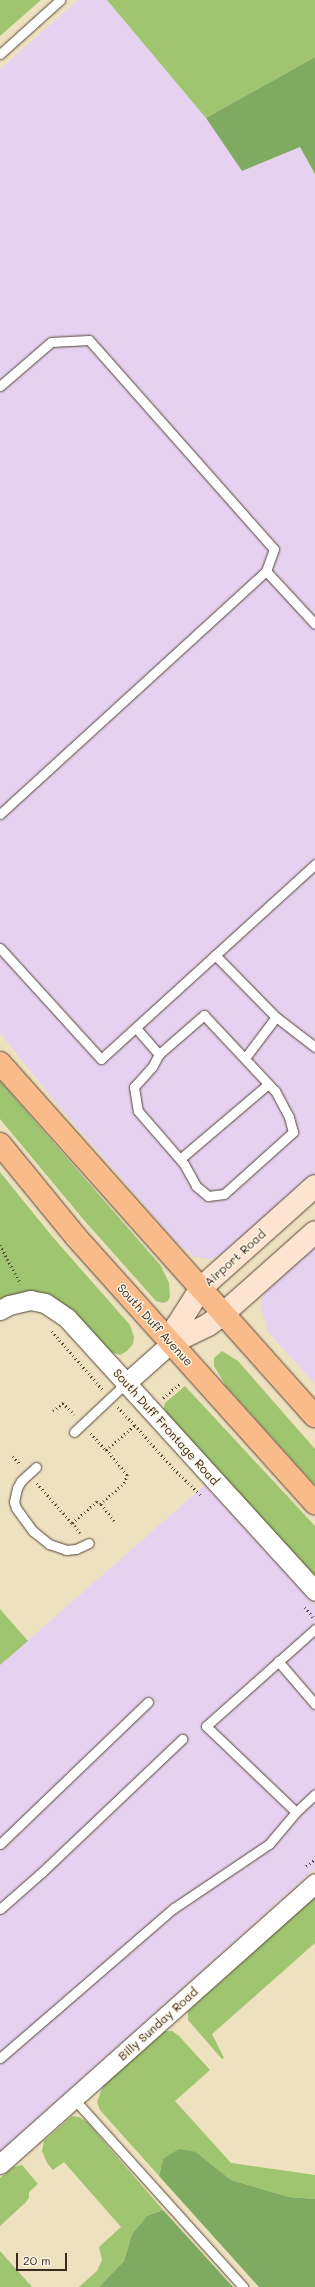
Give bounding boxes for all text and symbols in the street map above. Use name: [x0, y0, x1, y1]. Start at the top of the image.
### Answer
street label: Airport Road: [201, 1227, 269, 1289]
street label: South Duff Avenue: [114, 1281, 196, 1369]
street label: South Duff Frontage Road: [110, 1366, 222, 1488]
street label: Billy Sunday Road: [115, 1984, 201, 2064]
scale bar: [18, 2245, 69, 2271]
text: 20 m: [23, 2252, 51, 2268]

